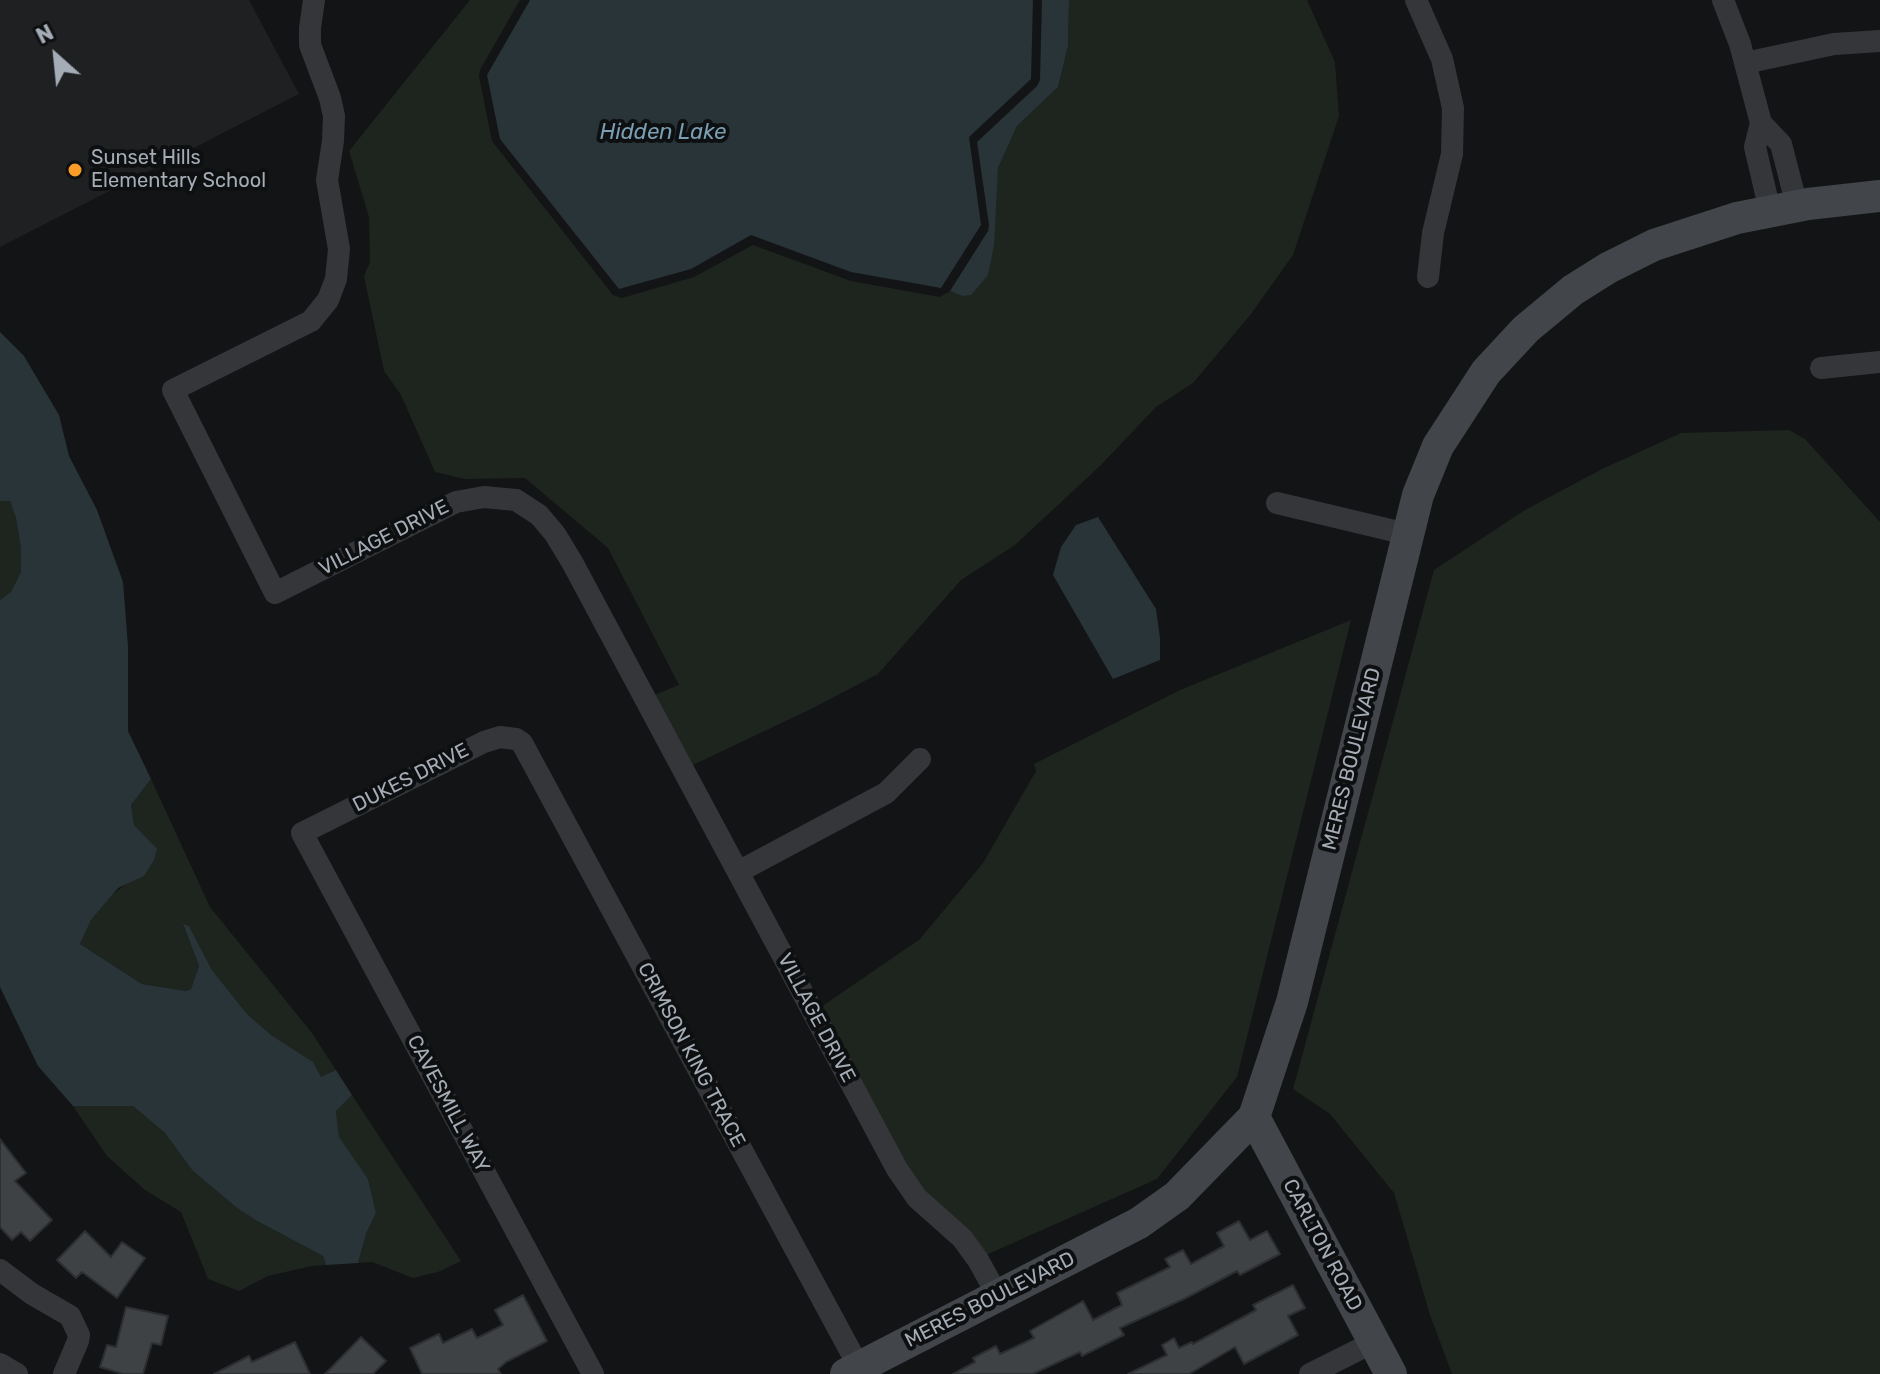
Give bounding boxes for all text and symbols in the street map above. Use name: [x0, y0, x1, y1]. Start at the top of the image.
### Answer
north arrow: [16, 16, 96, 96]
text: N: [32, 19, 58, 50]
water label: Hidden Lake: [600, 120, 726, 146]
place label: Sunset Hills Elementary School: [91, 146, 266, 193]
marker: Sunset Hills Elementary School: [66, 161, 84, 179]
street label: VILLAGE DRIVE: [315, 495, 453, 581]
street label: MERES BOULEVARD: [1318, 665, 1386, 853]
street label: DUKES DRIVE: [349, 739, 473, 817]
street label: VILLAGE DRIVE: [772, 949, 860, 1087]
street label: CRIMSON KING TRACE: [632, 959, 750, 1151]
street label: CAVESMILL WAY: [402, 1031, 494, 1177]
street label: CARLTON ROAD: [1277, 1175, 1367, 1315]
street label: MERES BOULEVARD: [901, 1247, 1079, 1353]

